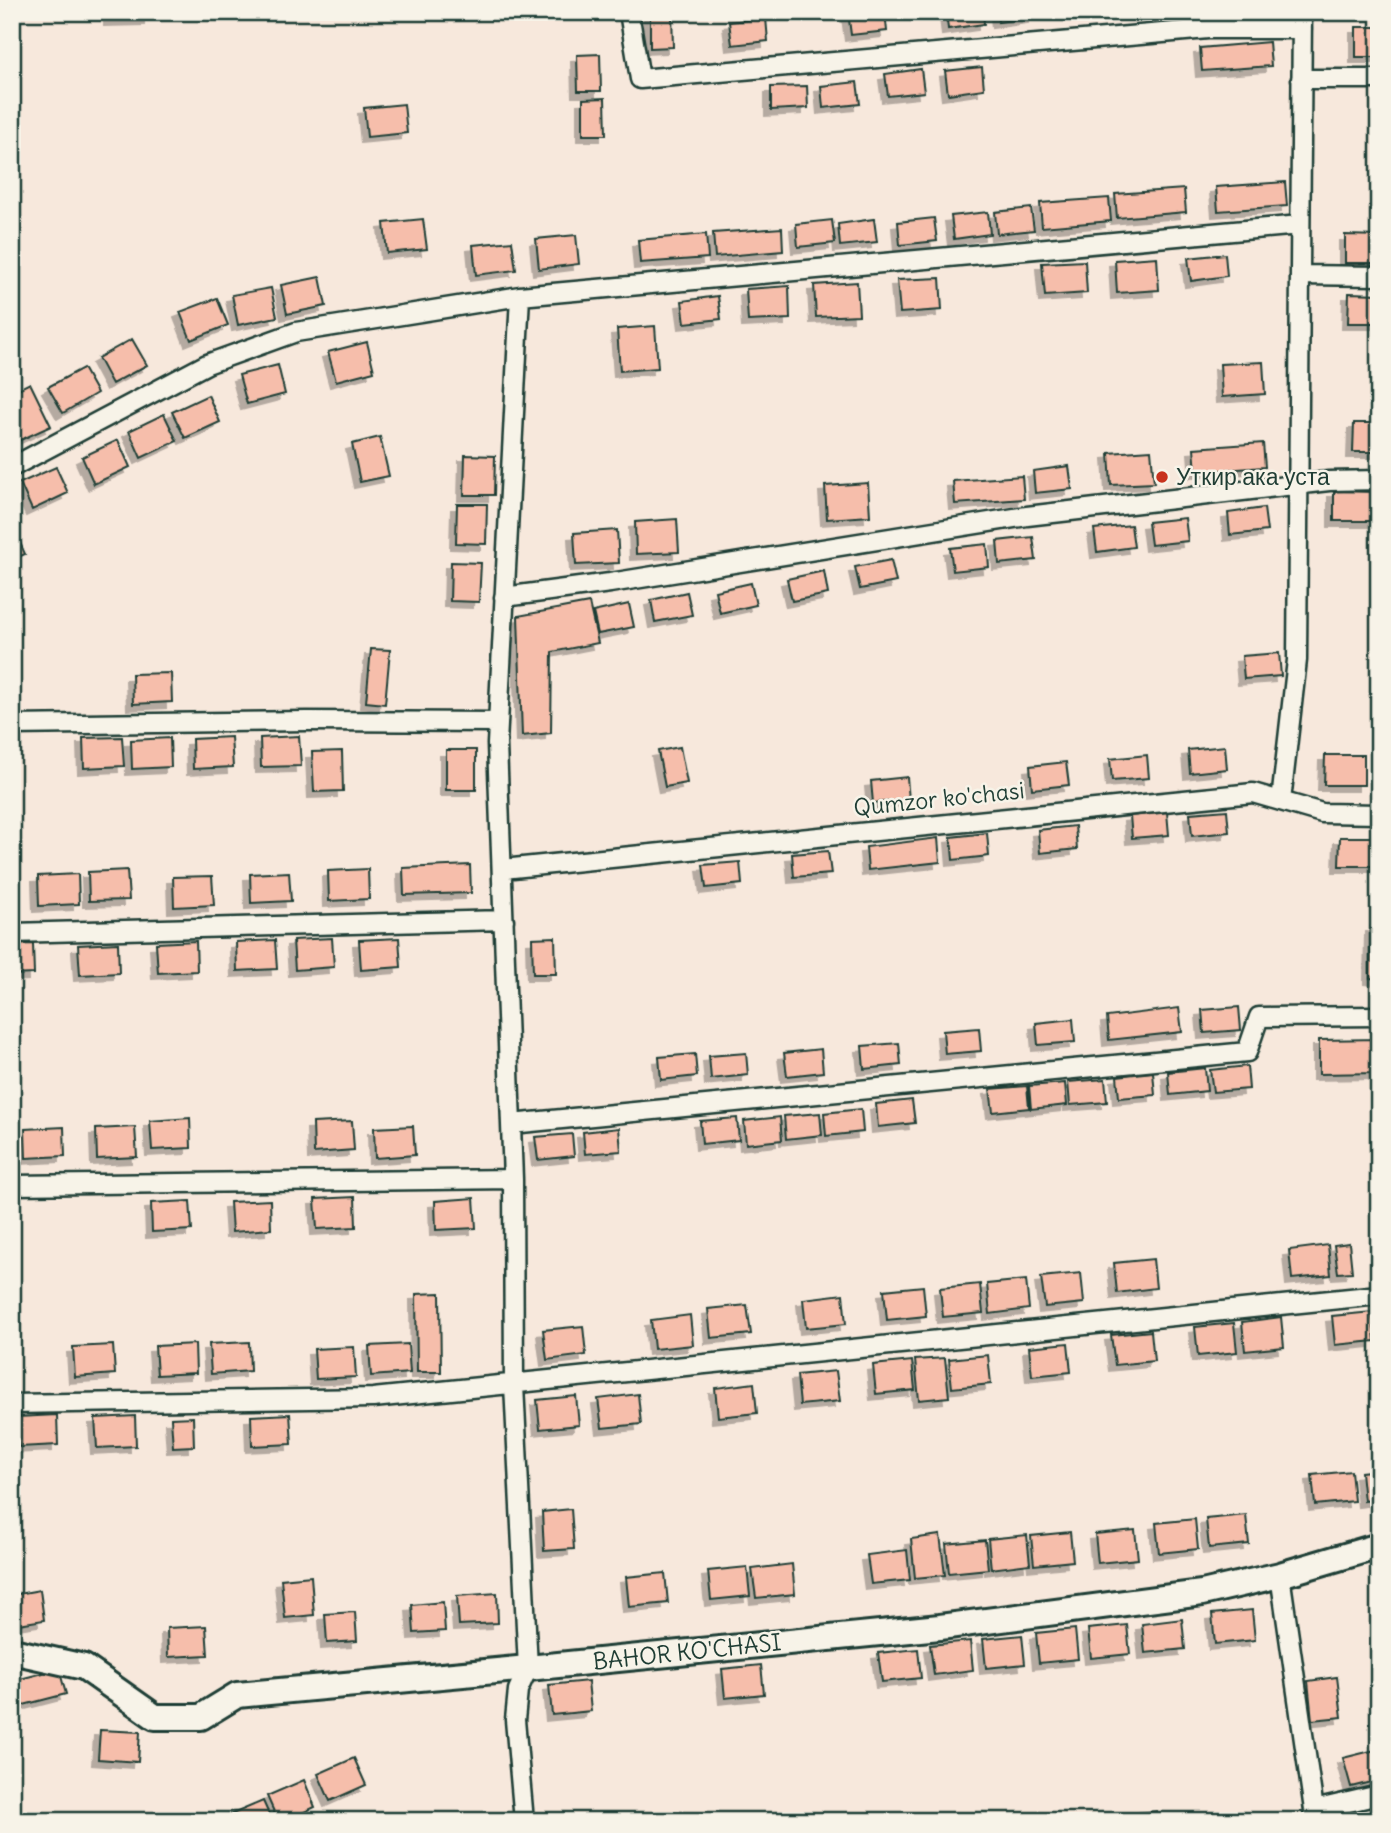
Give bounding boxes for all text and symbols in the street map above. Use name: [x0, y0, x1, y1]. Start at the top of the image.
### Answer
place label: Уткир ака уста: [1176, 462, 1330, 491]
marker: Уткир ака уста: [1154, 469, 1170, 485]
street label: Qumzor ko'chasi: [852, 775, 1026, 822]
street label: BAHOR KO'CHASI: [591, 1627, 783, 1676]

